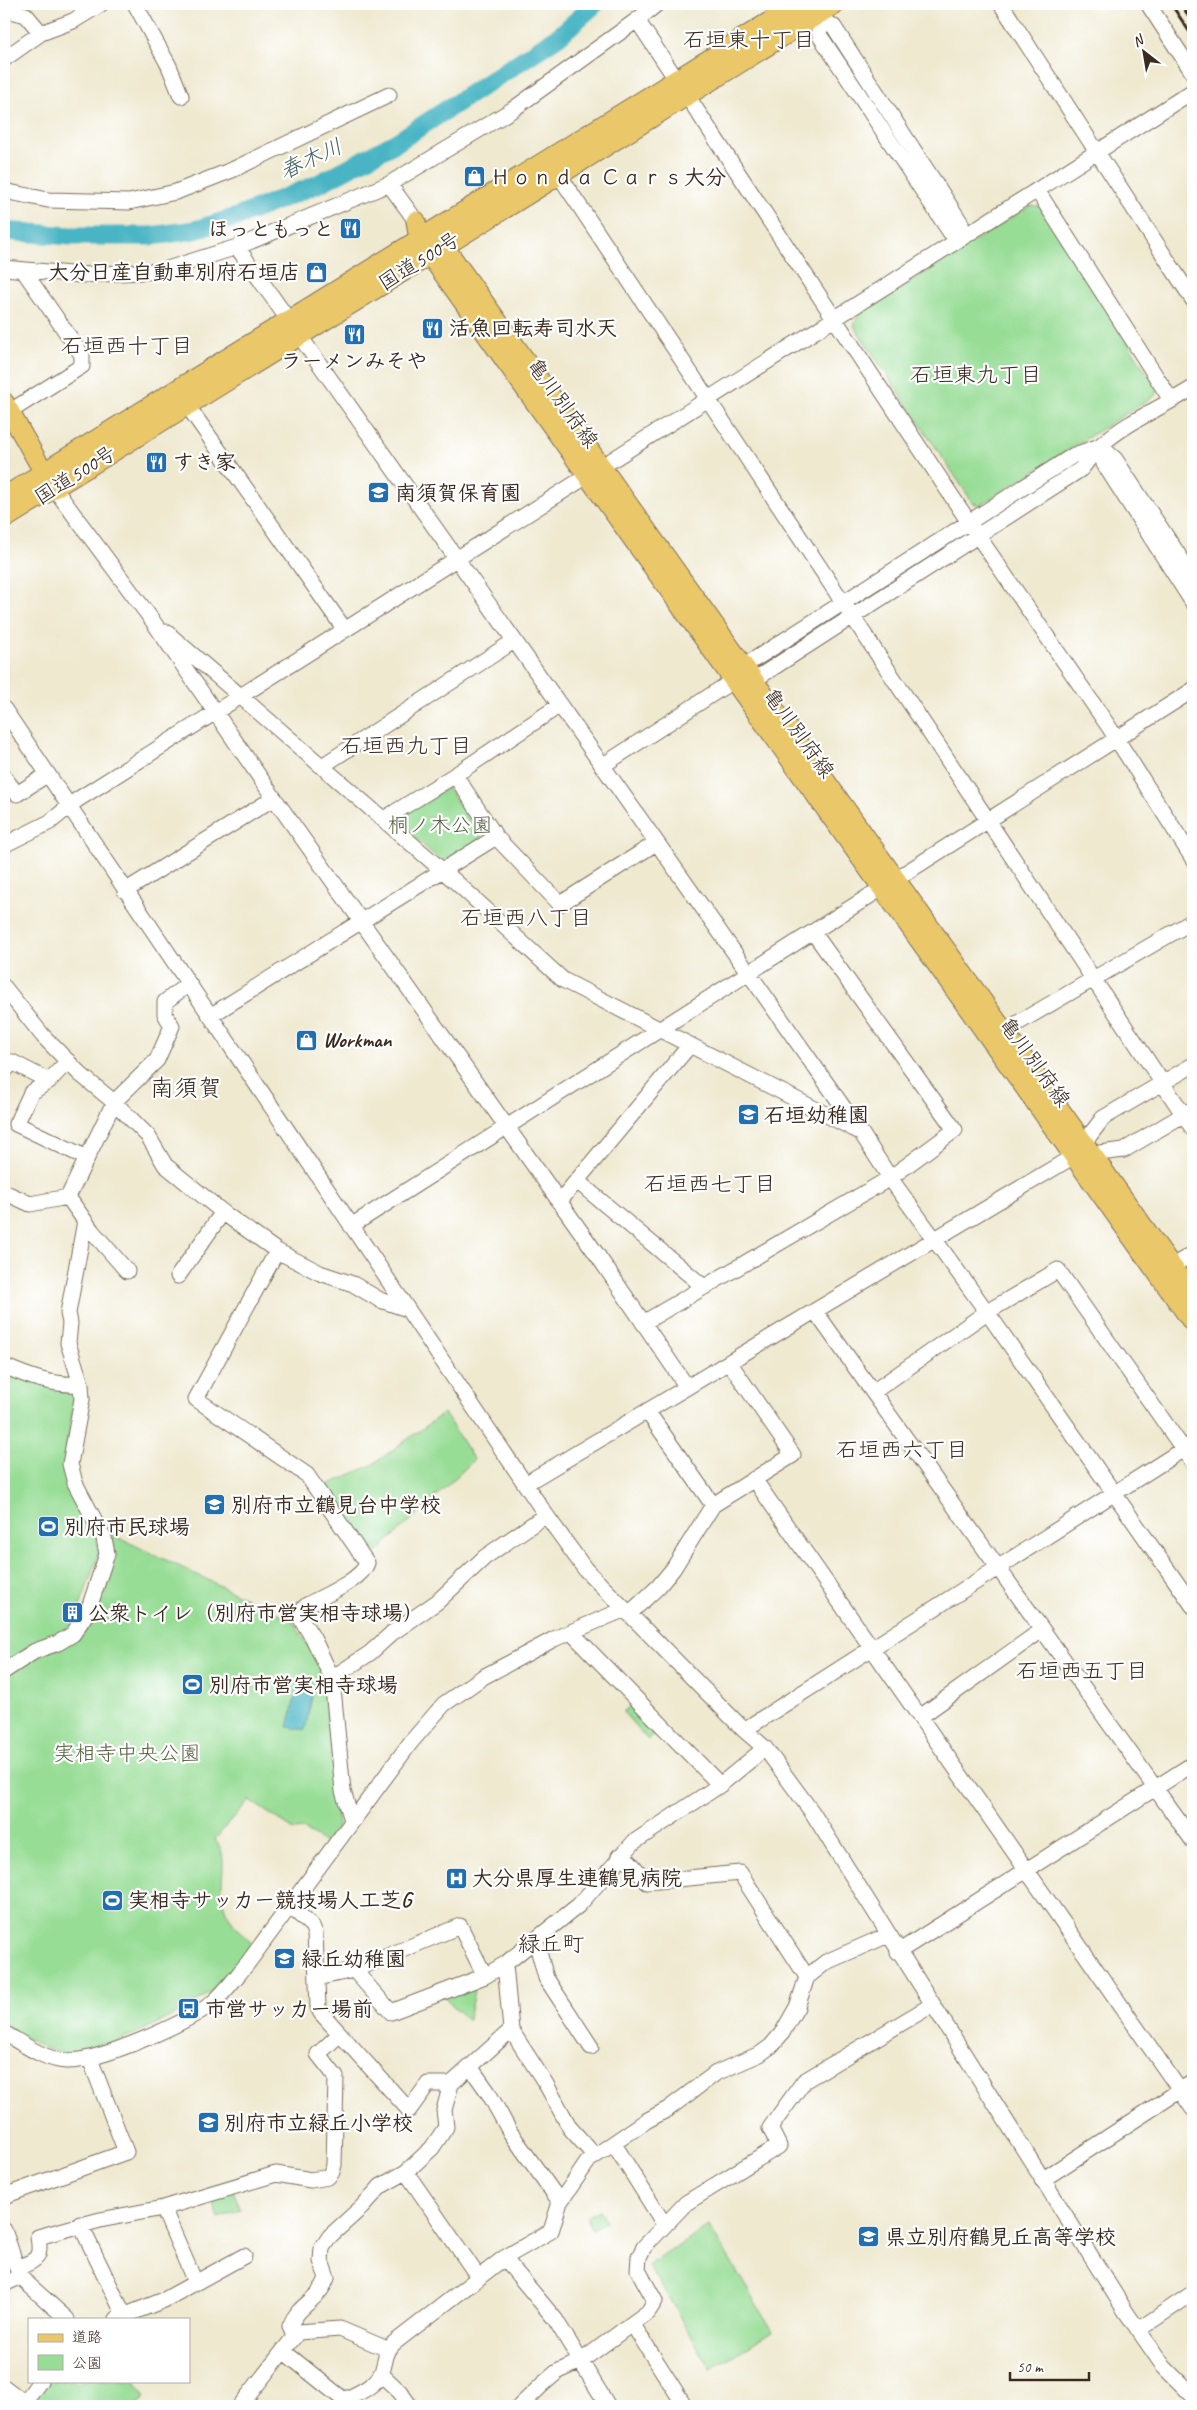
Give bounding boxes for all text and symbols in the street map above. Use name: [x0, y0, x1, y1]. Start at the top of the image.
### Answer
district label: 石垣東十丁目: [683, 26, 815, 54]
north arrow: [1120, 28, 1170, 78]
text: N: [1129, 31, 1148, 51]
water label: 春木川: [275, 132, 347, 186]
place label: Ｈｏｎｄａ Ｃａｒｓ大分: [490, 164, 726, 190]
shop icon: Ｈｏｎｄａ Ｃａｒｓ大分: [462, 165, 486, 189]
place label: ほっともっと: [208, 216, 334, 242]
restaurant icon: ほっともっと: [338, 217, 362, 241]
street label: 国道500号: [373, 226, 465, 296]
place label: 大分日産自動車別府石垣店: [48, 259, 300, 285]
shop icon: 大分日産自動車別府石垣店: [304, 260, 328, 284]
place label: 活魚回転寿司水天: [449, 315, 617, 341]
restaurant icon: 活魚回転寿司水天: [421, 316, 445, 340]
restaurant icon: ラーメンみそや: [342, 322, 366, 346]
district label: 石垣西十丁目: [61, 332, 193, 360]
place label: ラーメンみそや: [281, 348, 428, 374]
street label: 亀川別府線: [522, 353, 604, 453]
district label: 石垣東九丁目: [910, 361, 1042, 389]
street label: 国道500号: [29, 440, 121, 510]
place label: すき家: [173, 449, 236, 475]
restaurant icon: すき家: [145, 450, 169, 474]
place label: 南須賀保育園: [395, 480, 521, 506]
school or university icon: 南須賀保育園: [367, 481, 391, 505]
street label: 亀川別府線: [758, 683, 840, 783]
district label: 石垣西九丁目: [340, 732, 472, 760]
park label: 桐ノ木公園: [388, 812, 493, 838]
district label: 石垣西八丁目: [460, 904, 592, 932]
street label: 亀川別府線: [994, 1012, 1076, 1112]
place label: Workman: [323, 1027, 393, 1053]
shop icon: Workman: [295, 1028, 319, 1052]
district label: 南須賀: [150, 1073, 222, 1103]
place label: 石垣幼稚園: [764, 1102, 869, 1128]
school or university icon: 石垣幼稚園: [736, 1103, 760, 1127]
district label: 石垣西七丁目: [644, 1170, 776, 1198]
district label: 石垣西六丁目: [836, 1436, 968, 1464]
place label: 別府市立鶴見台中学校: [231, 1492, 441, 1518]
school or university icon: 別府市立鶴見台中学校: [203, 1493, 227, 1517]
place label: 別府市民球場: [64, 1514, 190, 1540]
sports icon: 別府市民球場: [36, 1515, 60, 1539]
place label: 公衆トイレ（別府市営実相寺球場）: [88, 1600, 424, 1626]
building icon: 公衆トイレ（別府市営実相寺球場）: [60, 1601, 84, 1625]
district label: 石垣西五丁目: [1016, 1657, 1148, 1685]
place label: 別府市営実相寺球場: [209, 1672, 398, 1698]
sports icon: 別府市営実相寺球場: [181, 1673, 205, 1697]
park label: 実相寺中央公園: [54, 1740, 201, 1766]
place label: 大分県厚生連鶴見病院: [472, 1865, 682, 1891]
hospital icon: 大分県厚生連鶴見病院: [444, 1866, 468, 1890]
place label: 実相寺サッカー競技場人工芝G: [128, 1887, 414, 1913]
sports icon: 実相寺サッカー競技場人工芝G: [100, 1888, 124, 1912]
district label: 緑丘町: [518, 1930, 584, 1958]
place label: 緑丘幼稚園: [301, 1946, 406, 1972]
school or university icon: 緑丘幼稚園: [273, 1947, 297, 1971]
place label: 市営サッカー場前: [205, 1996, 373, 2022]
bus stop icon: 市営サッカー場前: [177, 1997, 201, 2021]
place label: 別府市立緑丘小学校: [224, 2110, 413, 2136]
school or university icon: 別府市立緑丘小学校: [196, 2111, 220, 2135]
place label: 県立別府鶴見丘高等学校: [885, 2224, 1116, 2250]
school or university icon: 県立別府鶴見丘高等学校: [857, 2225, 881, 2249]
legend: [28, 2318, 190, 2382]
text: 道路: [72, 2328, 102, 2347]
scale bar: [1010, 2350, 1088, 2382]
text: 公園: [72, 2354, 102, 2373]
text: 50 m: [1017, 2358, 1044, 2377]

